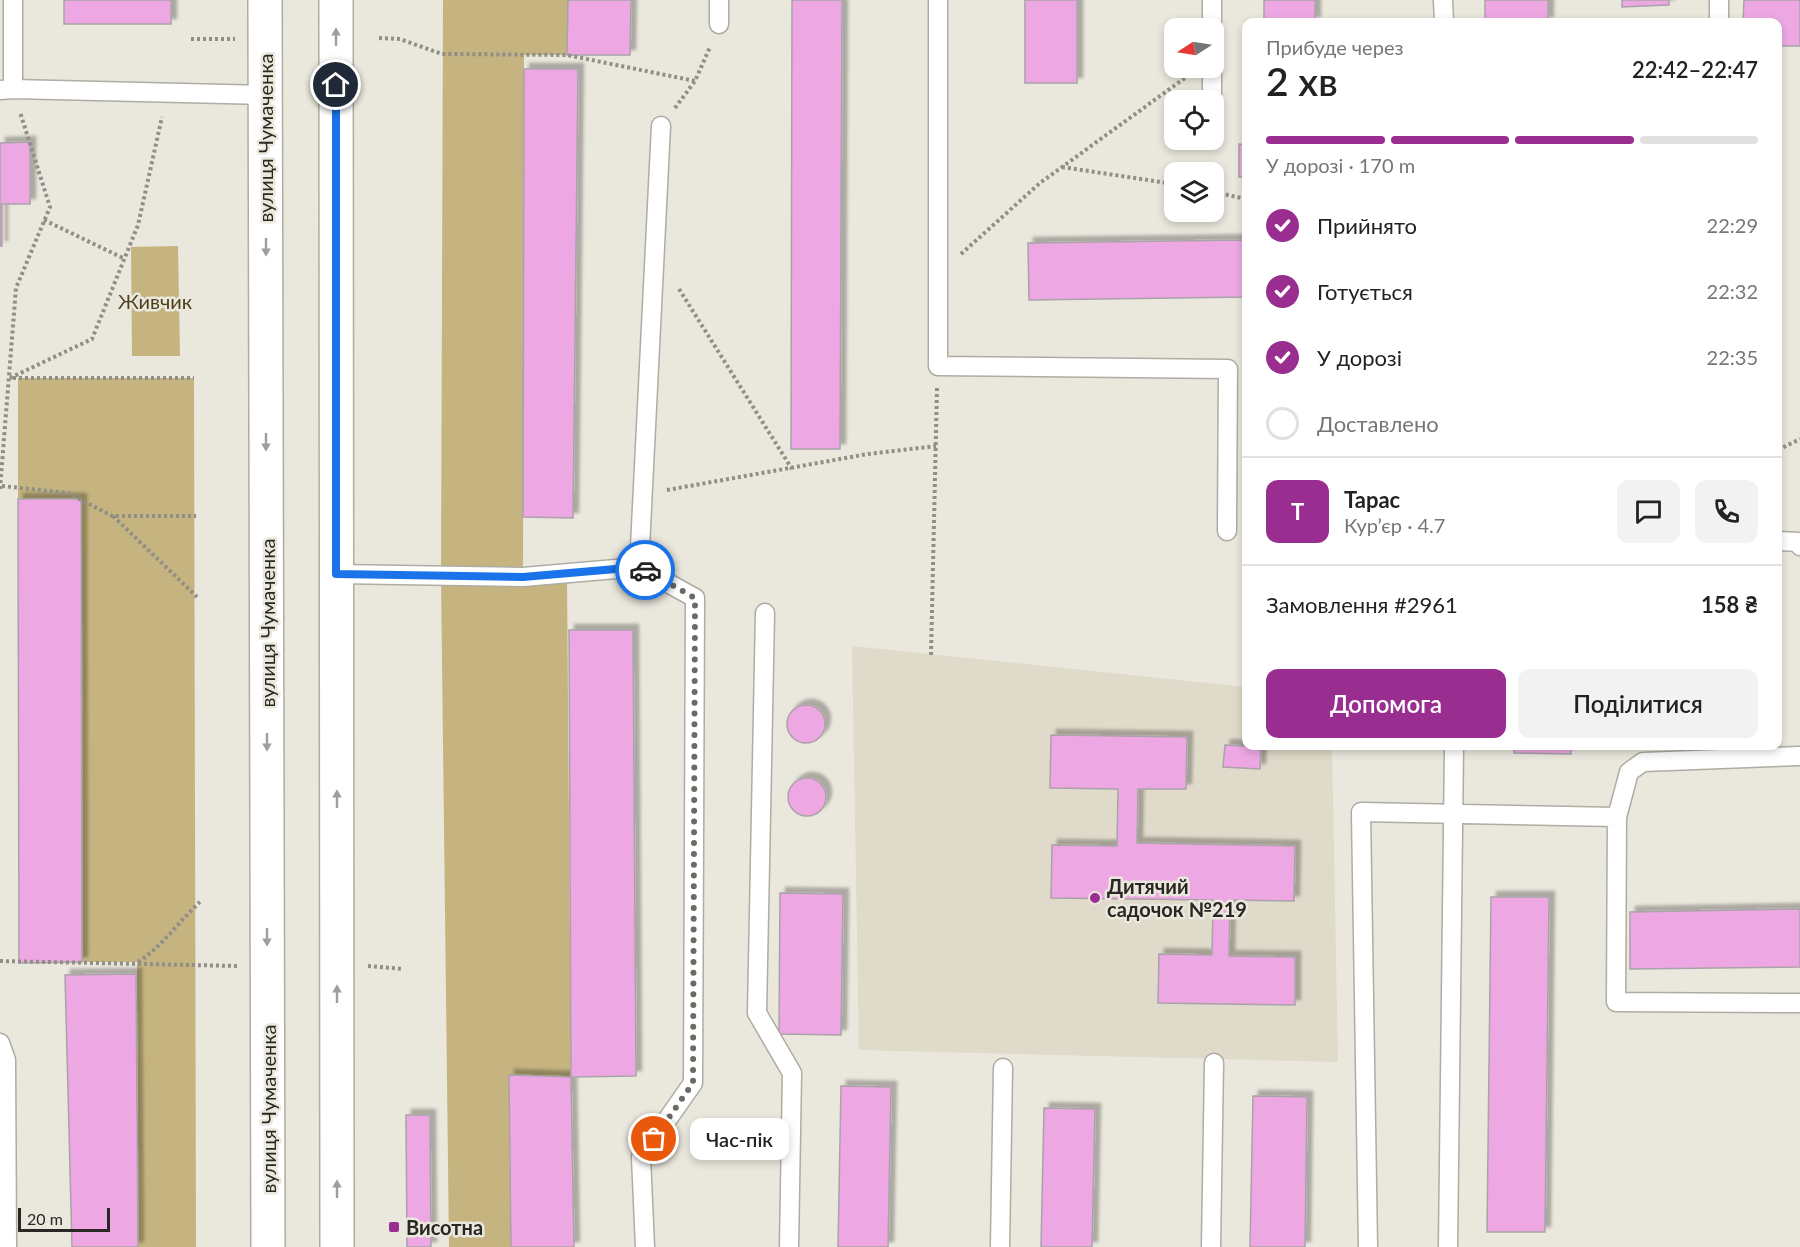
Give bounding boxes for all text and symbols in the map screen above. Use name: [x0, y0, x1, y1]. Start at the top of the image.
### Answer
north arrow: [1164, 18, 1224, 78]
map controls: [1164, 18, 1224, 222]
one-way arrow: [331, 27, 341, 46]
text: Прибуде через: [1266, 35, 1403, 59]
street label: вулиця Чумаченка: [253, 53, 277, 223]
text: 22:42–22:47: [1632, 56, 1758, 83]
text: 2 хв: [1266, 58, 1338, 104]
pin: [310, 59, 361, 110]
icon: home: [319, 68, 352, 101]
button: locate: [1164, 90, 1224, 150]
text: У дорозі · 170 m: [1266, 153, 1415, 177]
button: layers: [1164, 162, 1224, 222]
icon: check: [1266, 209, 1299, 242]
text: Прийнято: [1317, 212, 1417, 239]
text: 22:29: [1707, 213, 1758, 237]
one-way arrow: [261, 238, 271, 257]
icon: check: [1266, 275, 1299, 308]
text: Готується: [1317, 278, 1413, 305]
text: 22:32: [1707, 279, 1758, 303]
park label: Живчик: [118, 289, 193, 313]
icon: check: [1266, 341, 1299, 374]
text: У дорозі: [1317, 344, 1402, 371]
text: 22:35: [1707, 345, 1758, 369]
text: Доставлено: [1317, 410, 1439, 437]
one-way arrow: [261, 433, 271, 452]
button: chat: [1617, 480, 1680, 543]
button: phone: [1695, 480, 1758, 543]
text: Тарас: [1344, 486, 1400, 513]
text: Т: [1291, 498, 1304, 525]
text: Кур’єр · 4.7: [1344, 513, 1445, 537]
street label: вулиця Чумаченка: [255, 538, 279, 708]
courier: [615, 540, 675, 600]
icon: car: [629, 554, 662, 587]
text: Замовлення #2961: [1266, 591, 1458, 618]
text: 158 ₴: [1701, 591, 1758, 618]
button: Допомога: [1266, 669, 1506, 738]
button: Поділитися: [1518, 669, 1758, 738]
one-way arrow: [262, 733, 272, 752]
one-way arrow: [332, 789, 342, 808]
place label: Дитячий садочок №219: [1107, 874, 1247, 921]
marker: Дитячий садочок №219: [1088, 891, 1102, 905]
one-way arrow: [262, 928, 272, 947]
one-way arrow: [332, 984, 342, 1003]
street label: вулиця Чумаченка: [256, 1024, 280, 1194]
pin: [628, 1113, 679, 1164]
callout: Час-пік: [690, 1118, 789, 1160]
icon: bag: [637, 1122, 670, 1155]
text: Час-пік: [706, 1127, 773, 1151]
one-way arrow: [332, 1179, 342, 1198]
scale bar: [18, 1205, 110, 1232]
text: 20 m: [27, 1209, 63, 1228]
place label: Висотна: [406, 1215, 483, 1239]
marker: Висотна: [387, 1220, 401, 1234]

